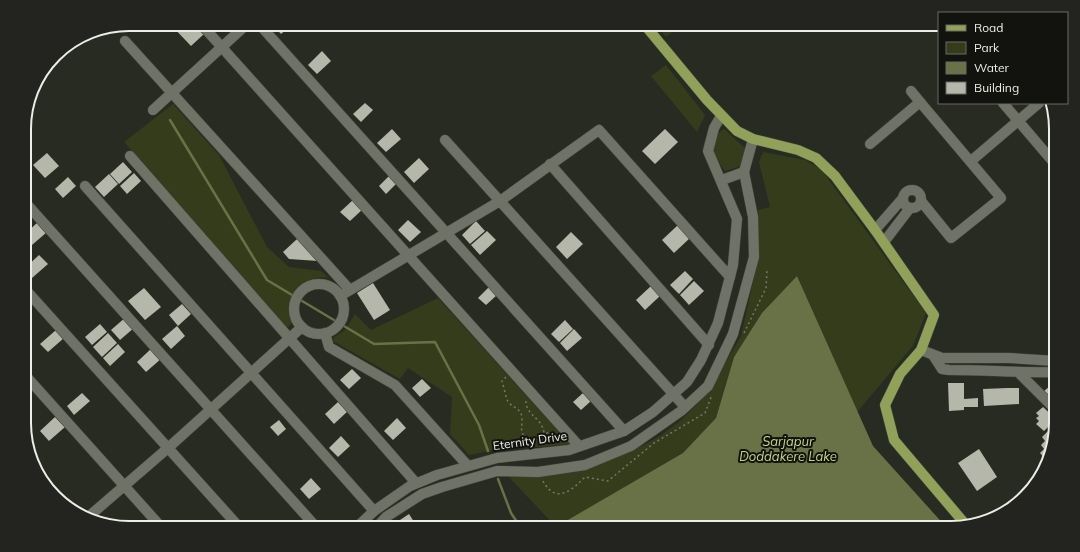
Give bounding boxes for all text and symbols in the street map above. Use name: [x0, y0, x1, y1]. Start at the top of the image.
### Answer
legend: [938, 12, 1068, 104]
text: Road: [974, 20, 1003, 35]
text: Park: [974, 40, 1000, 55]
text: Water: [974, 60, 1010, 75]
text: Building: [974, 80, 1019, 95]
street label: Eternity Drive: [492, 428, 568, 453]
water label: Sarjapur Doddakere Lake: [739, 433, 837, 464]

